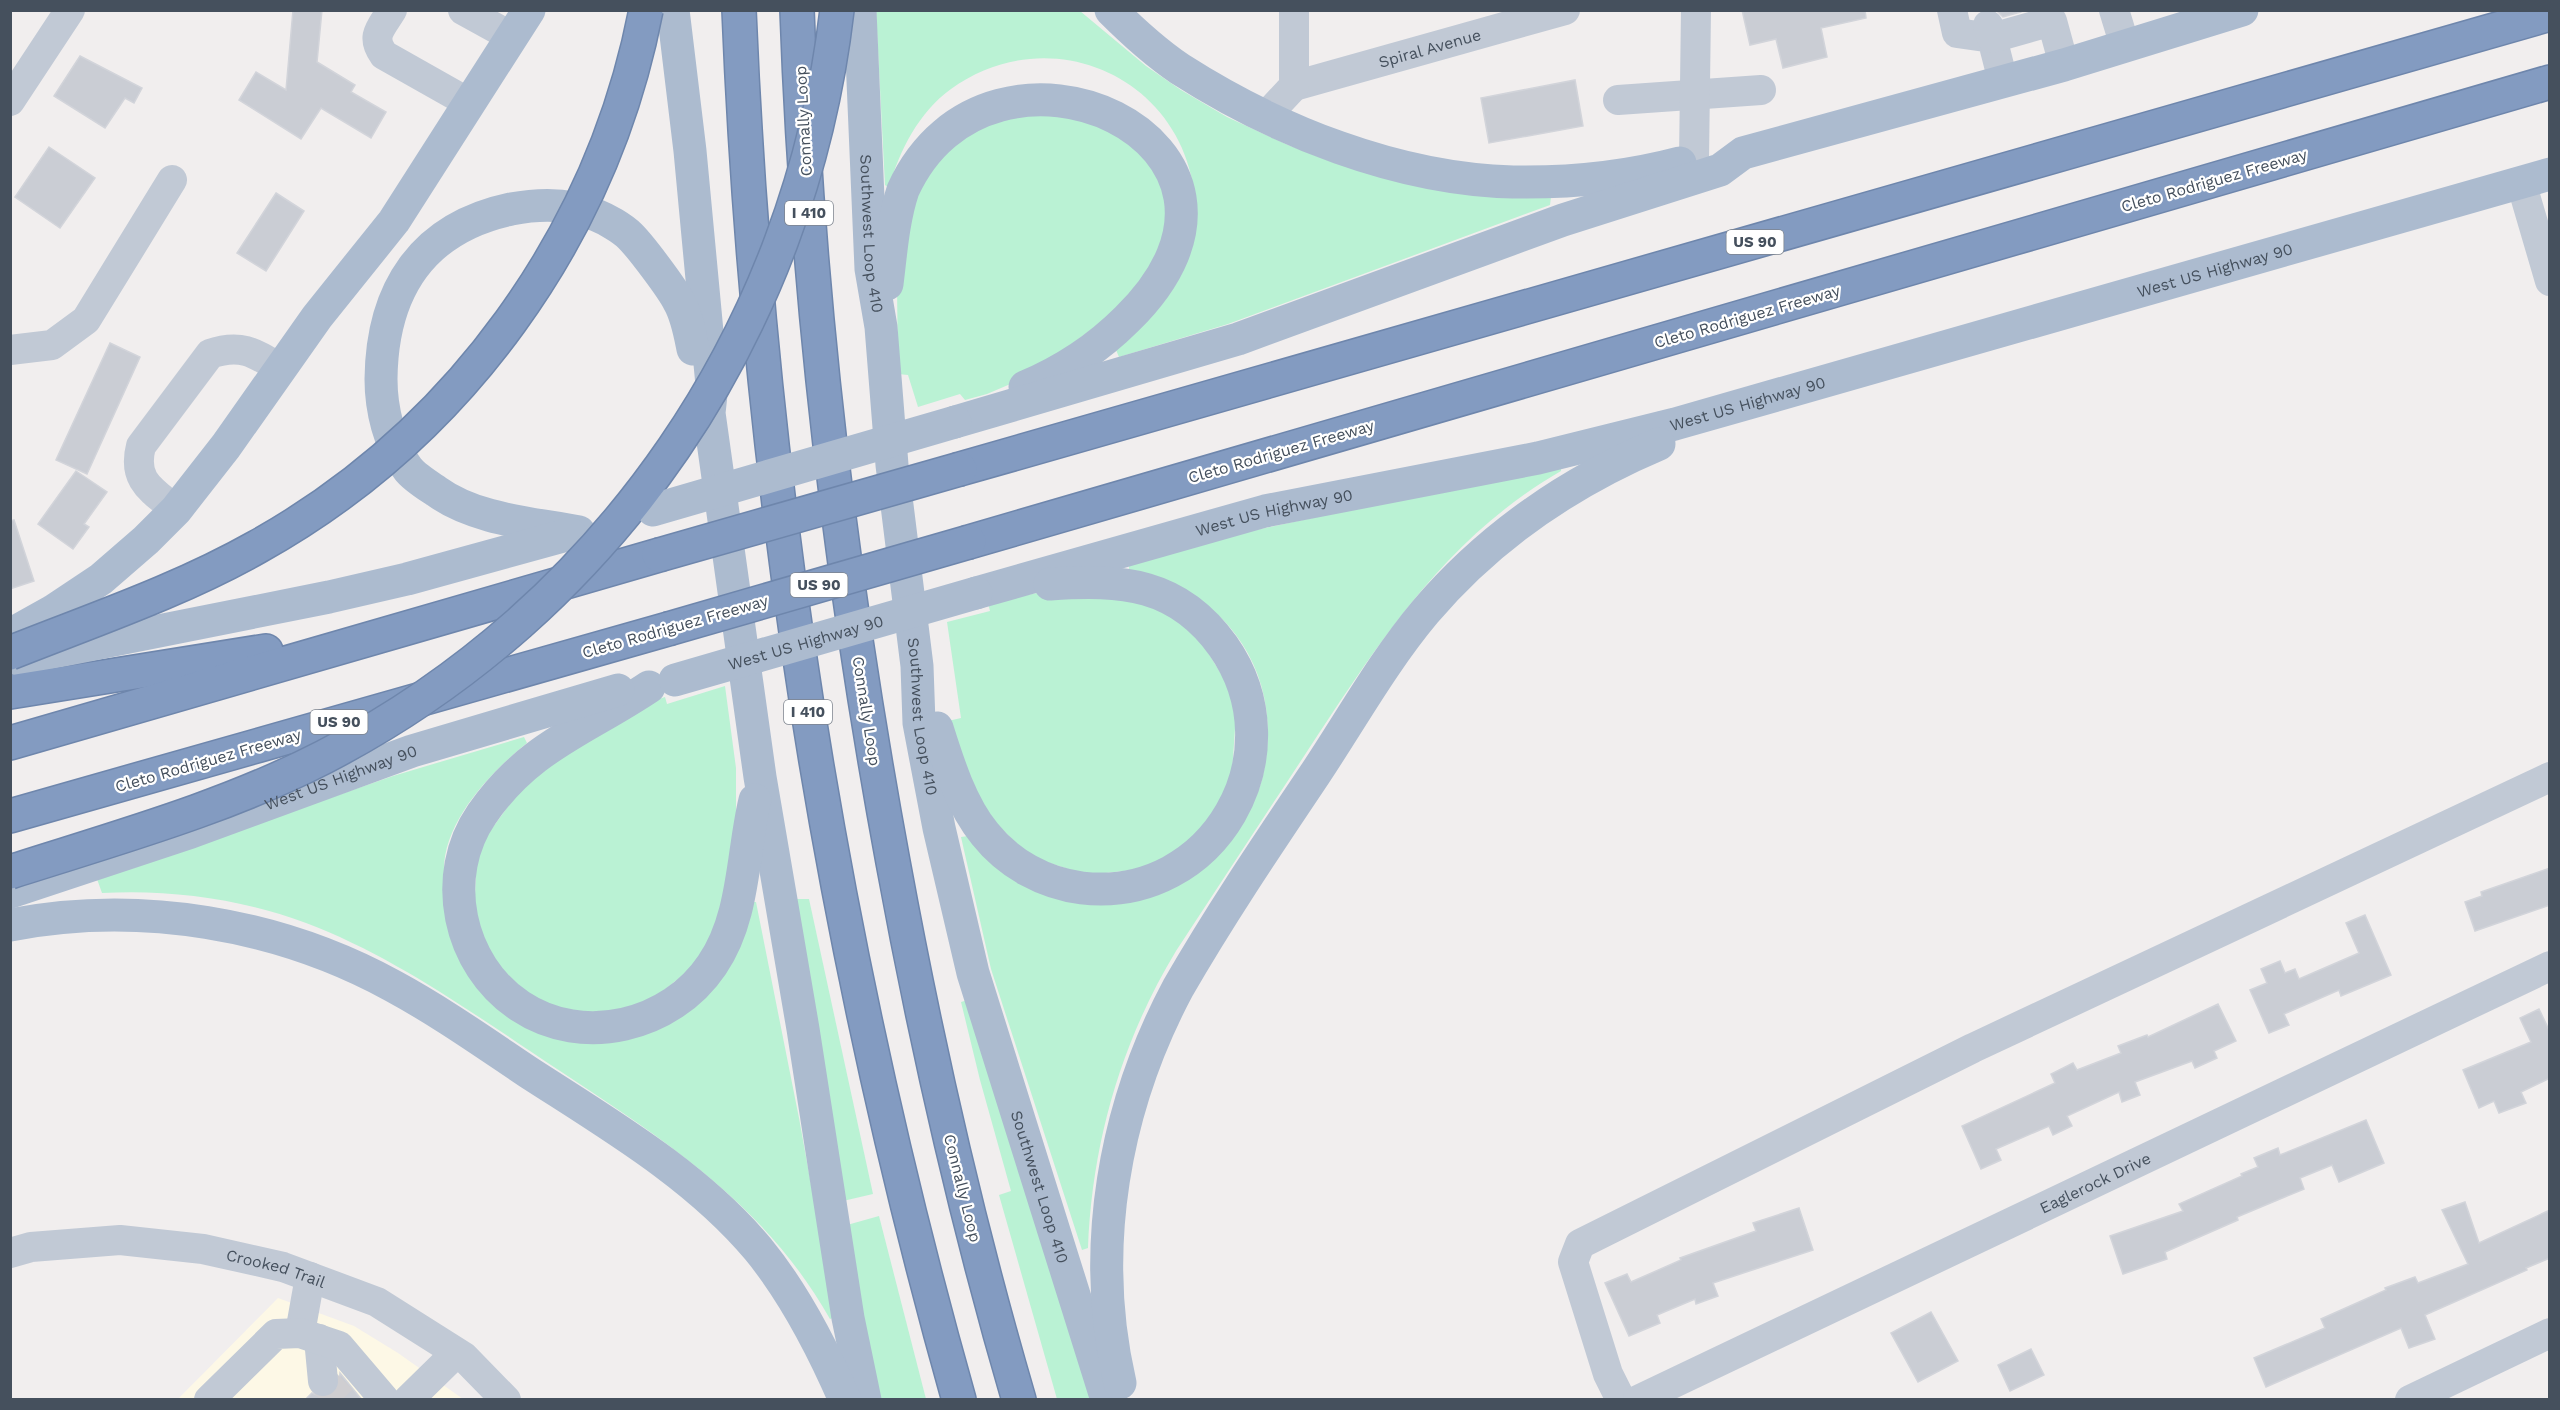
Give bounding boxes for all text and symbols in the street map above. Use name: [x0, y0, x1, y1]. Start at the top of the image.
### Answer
street label: Spiral Avenue: [1376, 25, 1483, 72]
street label: Connally Loop: [791, 65, 816, 177]
street label: Cleto Rodriguez Freeway: [2119, 145, 2310, 216]
street label: Southwest Loop 410: [856, 154, 887, 314]
road number: I 410: [785, 201, 833, 225]
road number: US 90: [1726, 230, 1784, 254]
street label: West US Highway 90: [2135, 239, 2295, 302]
street label: Cleto Rodriguez Freeway: [1652, 281, 1843, 352]
street label: West US Highway 90: [1668, 373, 1828, 435]
street label: Cleto Rodriguez Freeway: [1186, 416, 1377, 487]
street label: West US Highway 90: [1193, 485, 1354, 540]
road number: US 90: [790, 573, 848, 597]
street label: Cleto Rodriguez Freeway: [580, 591, 771, 662]
street label: West US Highway 90: [726, 611, 886, 674]
street label: Southwest Loop 410: [904, 637, 942, 797]
street label: Connally Loop: [848, 655, 885, 767]
road number: I 410: [784, 700, 832, 724]
road number: US 90: [310, 710, 368, 734]
street label: Cleto Rodriguez Freeway: [113, 725, 304, 796]
street label: West US Highway 90: [262, 741, 420, 814]
street label: Southwest Loop 410: [1007, 1108, 1072, 1266]
street label: Connally Loop: [940, 1132, 985, 1244]
street label: Eaglerock Drive: [2036, 1148, 2154, 1218]
street label: Crooked Trail: [224, 1245, 328, 1292]

